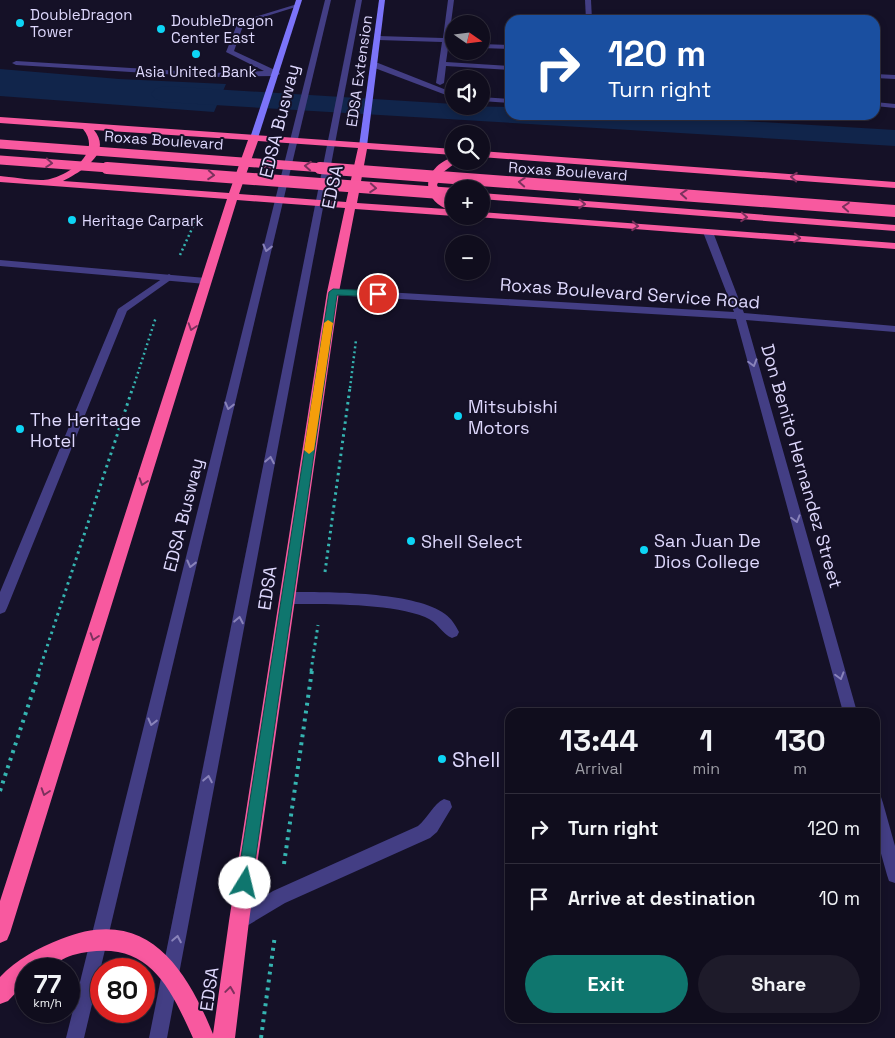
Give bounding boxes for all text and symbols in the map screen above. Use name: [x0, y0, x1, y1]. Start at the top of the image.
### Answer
place label: DoubleDragon Tower: [30, 5, 132, 41]
place label: DoubleDragon Center East: [171, 11, 273, 47]
street label: EDSA Extension: [342, 14, 376, 128]
north arrow: [445, 15, 490, 60]
map controls: [445, 15, 490, 280]
marker: DoubleDragon Tower: [14, 17, 26, 29]
marker: DoubleDragon Center East: [155, 23, 167, 35]
text: 120 m: [608, 32, 706, 76]
icon: right: [525, 35, 590, 100]
marker: Asia United Bank: [190, 48, 202, 60]
place label: Asia United Bank: [135, 62, 257, 81]
street label: EDSA Busway: [254, 62, 304, 180]
button: sound: [445, 70, 490, 115]
text: Turn right: [608, 75, 711, 103]
button: search: [445, 125, 490, 170]
street label: Roxas Boulevard: [104, 126, 224, 154]
street label: Roxas Boulevard: [508, 157, 628, 185]
one-way arrow: [45, 158, 53, 169]
one-way arrow: [304, 160, 312, 171]
street label: EDSA: [316, 163, 348, 211]
one-way arrow: [207, 170, 215, 181]
one-way arrow: [790, 172, 798, 183]
one-way arrow: [518, 177, 526, 188]
button: +: [445, 180, 490, 225]
one-way arrow: [369, 182, 377, 193]
one-way arrow: [680, 189, 688, 200]
one-way arrow: [578, 198, 586, 209]
one-way arrow: [842, 202, 850, 213]
place label: Heritage Carpark: [82, 211, 204, 230]
one-way arrow: [740, 211, 748, 222]
marker: Heritage Carpark: [66, 214, 78, 226]
one-way arrow: [631, 221, 639, 232]
one-way arrow: [793, 233, 801, 244]
button: −: [445, 235, 490, 280]
one-way arrow: [262, 243, 273, 252]
street label: Roxas Boulevard Service Road: [499, 272, 761, 314]
pin: [357, 273, 399, 315]
icon: arrive: [364, 280, 392, 308]
one-way arrow: [187, 323, 197, 331]
street label: Don Benito Hernandez Street: [756, 341, 848, 591]
one-way arrow: [747, 358, 757, 366]
place label: Mitsubishi Motors: [468, 395, 558, 439]
one-way arrow: [224, 401, 235, 410]
place label: The Heritage Hotel: [30, 408, 141, 452]
marker: Mitsubishi Motors: [452, 410, 464, 422]
marker: The Heritage Hotel: [14, 423, 26, 435]
street label: EDSA Busway: [158, 456, 208, 574]
one-way arrow: [265, 456, 275, 465]
one-way arrow: [138, 478, 148, 486]
one-way arrow: [791, 515, 801, 523]
place label: San Juan De Dios College: [654, 529, 761, 573]
place label: Shell Select: [421, 530, 523, 553]
marker: Shell Select: [405, 535, 417, 547]
marker: San Juan De Dios College: [638, 544, 650, 556]
one-way arrow: [186, 559, 196, 567]
street label: EDSA: [253, 564, 281, 612]
one-way arrow: [234, 615, 244, 624]
one-way arrow: [89, 632, 99, 641]
one-way arrow: [834, 671, 844, 680]
one-way arrow: [147, 717, 158, 726]
text: 13:44: [559, 721, 638, 760]
text: 1: [700, 721, 713, 760]
text: 130: [774, 721, 826, 760]
place label: Shell: [452, 746, 500, 773]
marker: Shell: [436, 753, 448, 765]
text: Arrival: [575, 758, 623, 779]
text: min: [693, 758, 720, 779]
text: m: [793, 758, 807, 779]
one-way arrow: [203, 775, 213, 784]
one-way arrow: [40, 787, 50, 796]
icon: right: [525, 815, 553, 843]
text: Turn right: [568, 816, 658, 841]
text: 120 m: [807, 816, 860, 841]
position arrow: [218, 856, 270, 908]
icon: arrive: [525, 885, 553, 913]
text: Arrive at destination: [568, 886, 756, 911]
text: 10 m: [819, 886, 860, 911]
one-way arrow: [172, 934, 182, 943]
button: Exit: [525, 955, 688, 1013]
button: Share: [698, 955, 860, 1013]
speed limit sign: 80: [90, 958, 155, 1023]
street label: EDSA: [195, 965, 223, 1013]
text: 77: [34, 968, 61, 1000]
one-way arrow: [224, 985, 235, 993]
text: km/h: [33, 995, 62, 1011]

